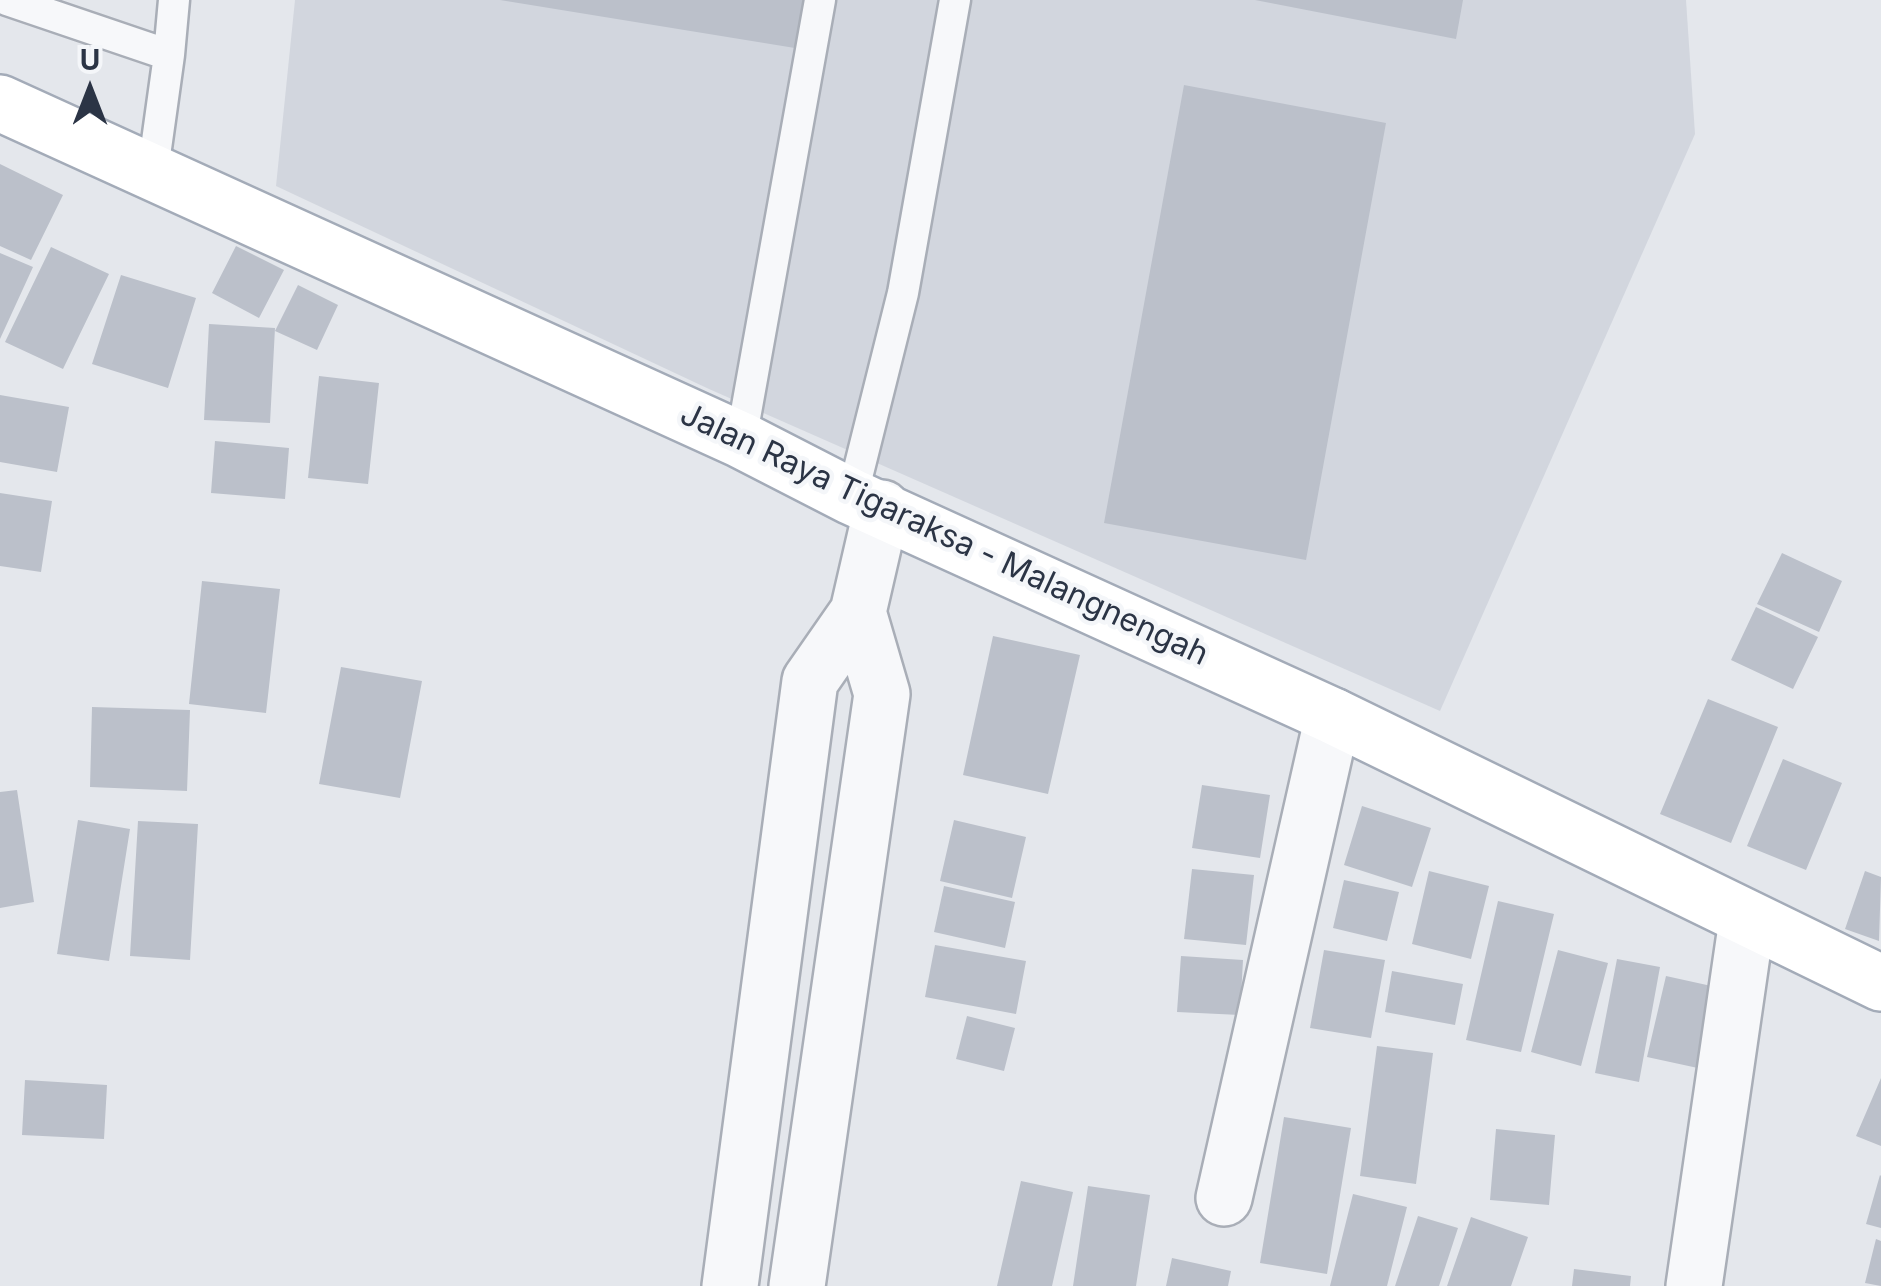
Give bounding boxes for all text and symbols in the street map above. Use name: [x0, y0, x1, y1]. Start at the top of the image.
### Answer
north arrow: [40, 40, 140, 140]
text: U: [80, 43, 100, 77]
street label: Jalan Raya Tigaraksa - Malangnengah: [674, 395, 1214, 675]

